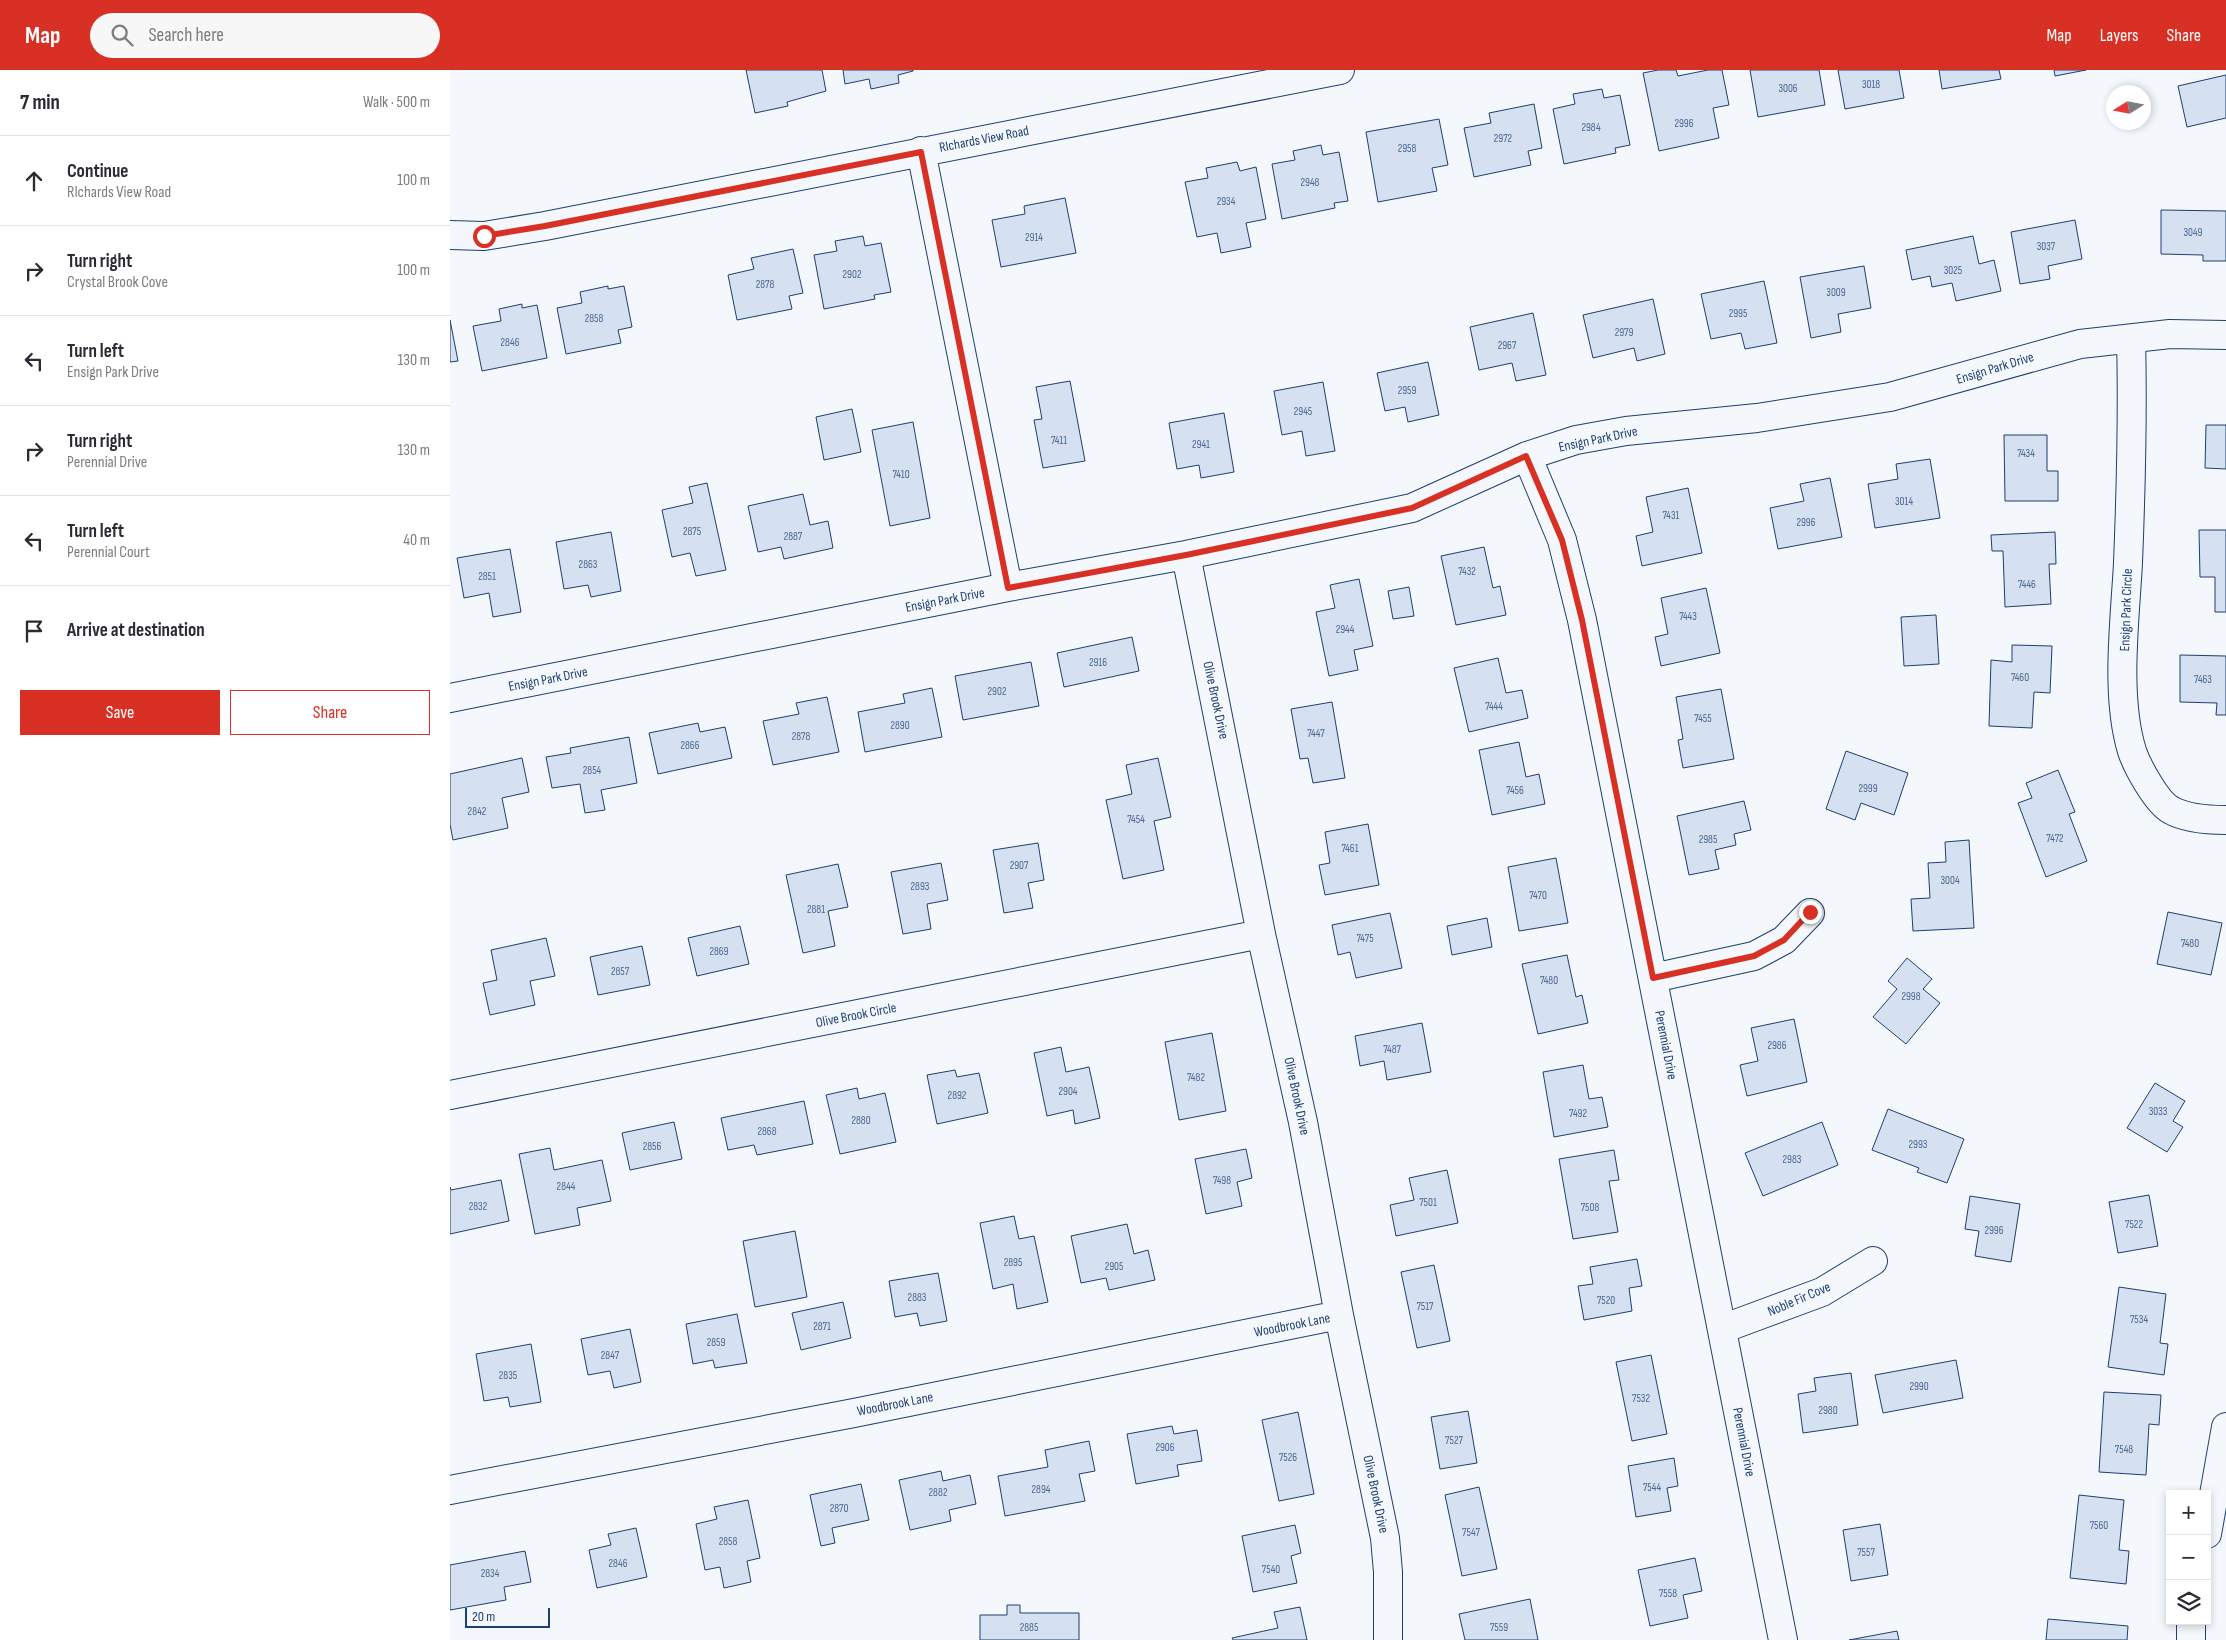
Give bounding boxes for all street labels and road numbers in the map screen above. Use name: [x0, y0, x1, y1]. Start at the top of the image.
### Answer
street label: RIchards View Road: [938, 122, 1030, 156]
street label: Ensign Park Drive: [1954, 348, 2036, 388]
street label: Ensign Park Drive: [1557, 422, 1639, 456]
street label: Ensign Park Circle: [2116, 568, 2136, 652]
street label: Ensign Park Drive: [904, 584, 986, 616]
street label: Olive Brook Drive: [1199, 659, 1233, 741]
street label: Ensign Park Drive: [507, 663, 589, 695]
street label: Olive Brook Circle: [814, 999, 898, 1031]
street label: Perennial Drive: [1651, 1009, 1681, 1081]
street label: Olive Brook Drive: [1280, 1055, 1314, 1137]
street label: Noble Fir Cove: [1765, 1278, 1833, 1320]
street label: Woodbrook Lane: [1252, 1309, 1332, 1341]
street label: Woodbrook Lane: [855, 1388, 935, 1420]
street label: Perennial Drive: [1729, 1406, 1759, 1478]
street label: Olive Brook Drive: [1359, 1453, 1393, 1535]

